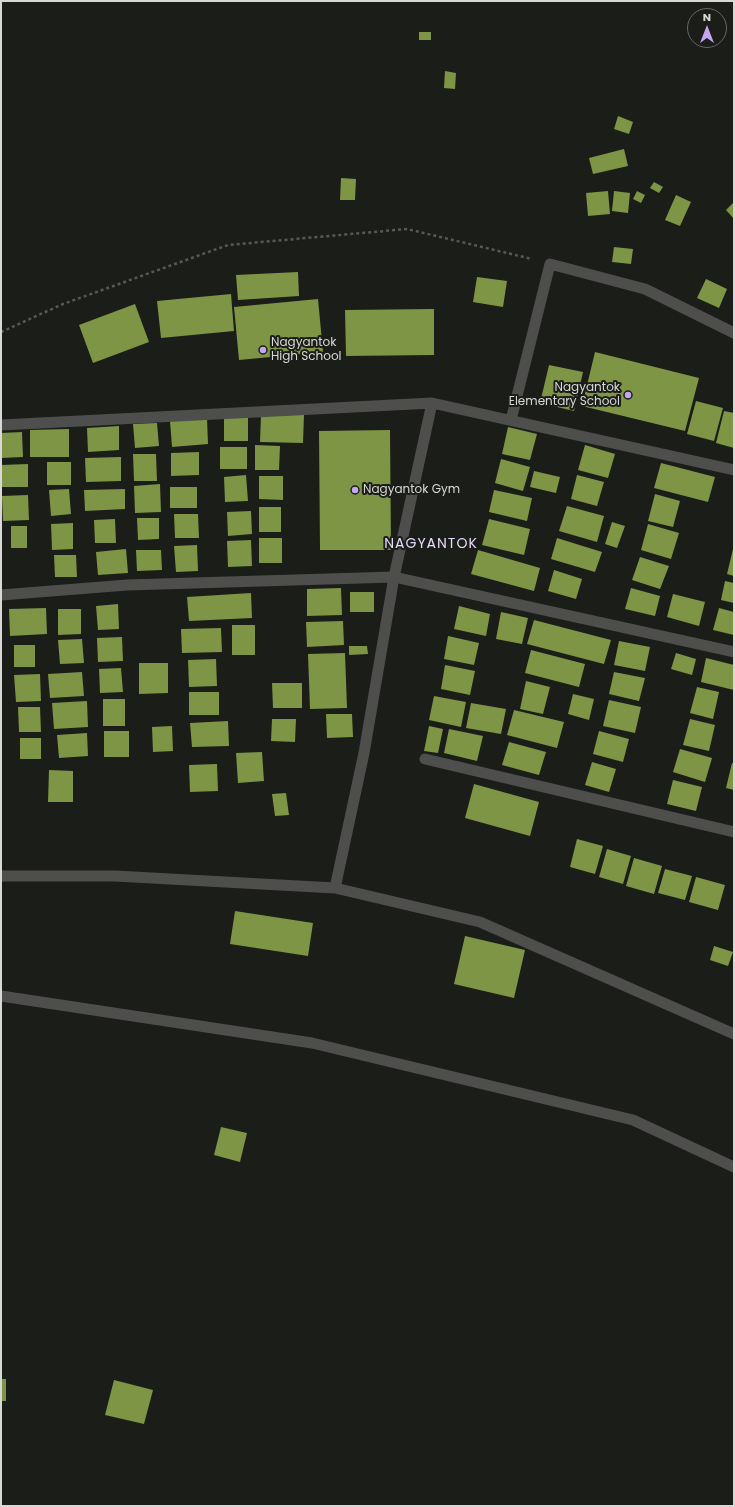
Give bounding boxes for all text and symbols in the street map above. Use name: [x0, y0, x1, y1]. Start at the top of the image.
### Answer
north arrow: [687, 8, 727, 48]
text: N: [703, 9, 711, 25]
place label: Nagyantok High School: [271, 336, 342, 364]
marker: Nagyantok High School: [258, 345, 268, 355]
place label: Nagyantok Elementary School: [509, 381, 620, 409]
marker: Nagyantok Elementary School: [623, 390, 633, 400]
place label: Nagyantok Gym: [363, 483, 460, 497]
marker: Nagyantok Gym: [350, 485, 360, 495]
district label: NAGYANTOK: [384, 536, 478, 552]

